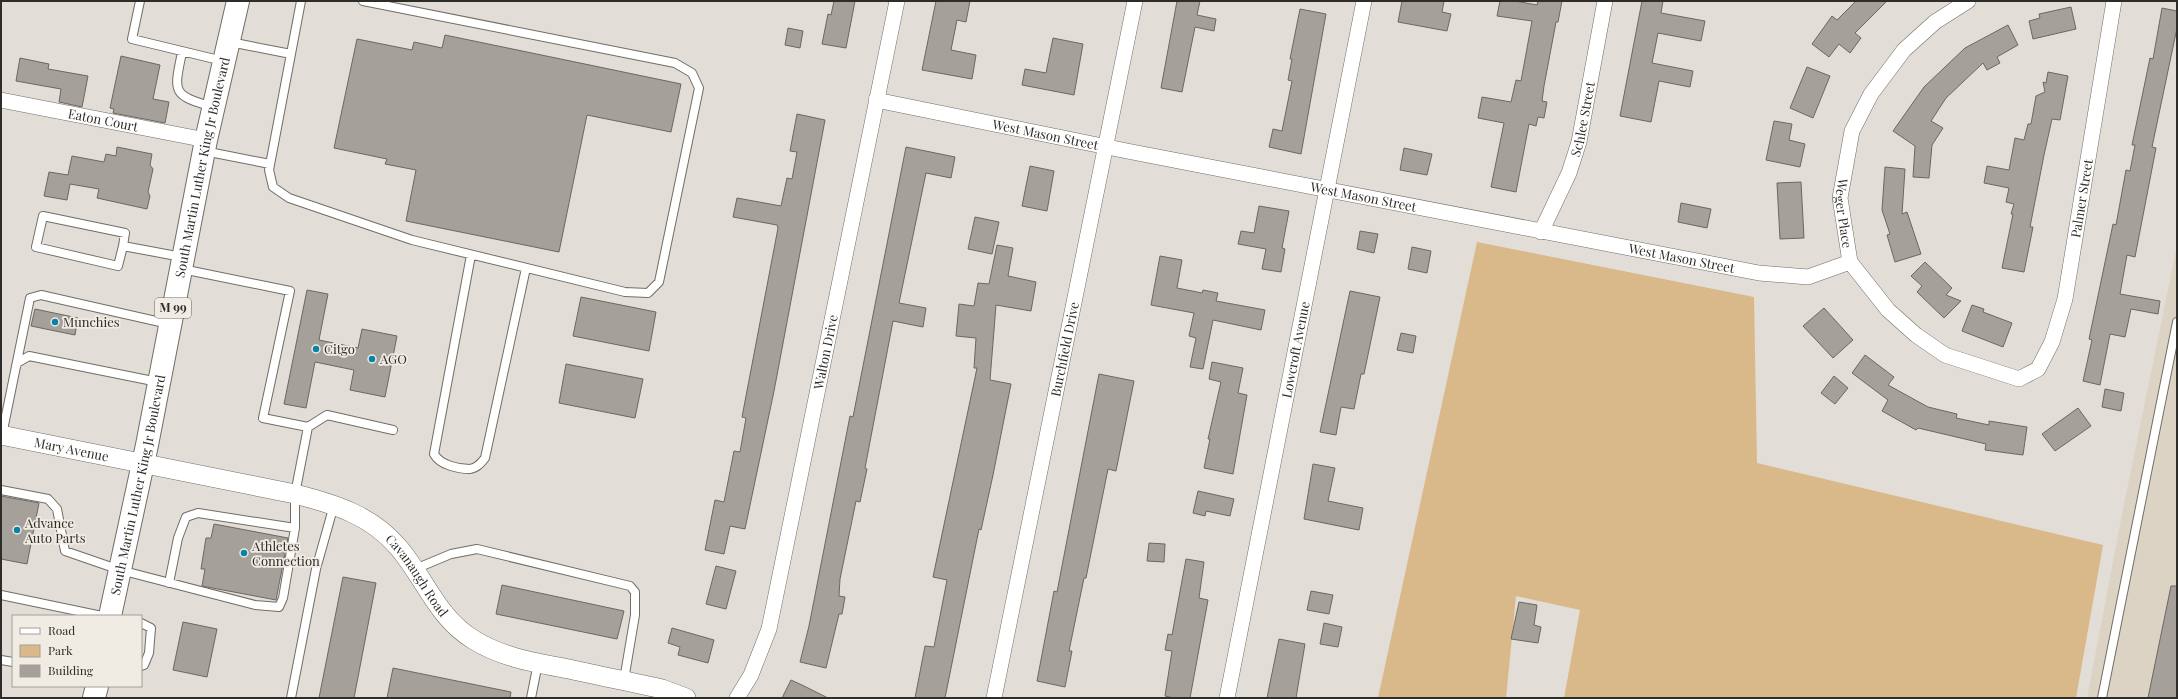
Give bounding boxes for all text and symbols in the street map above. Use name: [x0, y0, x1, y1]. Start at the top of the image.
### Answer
street label: South Martin Luther King Jr Boulevard: [171, 55, 233, 279]
street label: Schlee Street: [1566, 80, 1598, 159]
street label: Eaton Court: [67, 104, 140, 135]
street label: West Mason Street: [990, 115, 1100, 153]
street label: Palmer Street: [2066, 157, 2096, 239]
street label: Weger Place: [1832, 176, 1857, 250]
street label: West Mason Street: [1308, 177, 1418, 215]
street label: West Mason Street: [1626, 239, 1737, 276]
road number: M 99: [155, 298, 191, 318]
street label: Lowcroft Avenue: [1277, 299, 1313, 399]
street label: Burchfield Drive: [1046, 300, 1082, 398]
place label: Munchies: [63, 313, 120, 330]
street label: Walton Drive: [809, 313, 841, 392]
marker: Munchies: [50, 317, 60, 327]
place label: Citgo: [324, 340, 355, 357]
marker: Citgo: [311, 344, 321, 354]
place label: AGO: [379, 350, 407, 367]
marker: AGO: [367, 354, 377, 364]
street label: South Martin Luther King Jr Boulevard: [106, 373, 169, 597]
street label: Mary Avenue: [33, 433, 111, 465]
place label: Advance Auto Parts: [24, 514, 86, 546]
marker: Advance Auto Parts: [12, 525, 22, 535]
street label: Cavanaugh Road: [382, 530, 453, 620]
place label: Athletes Connection: [251, 537, 320, 569]
marker: Athletes Connection: [239, 548, 249, 558]
legend: [12, 615, 142, 687]
text: Road: [48, 622, 75, 638]
text: Park: [48, 642, 73, 658]
text: Building: [48, 662, 94, 678]

